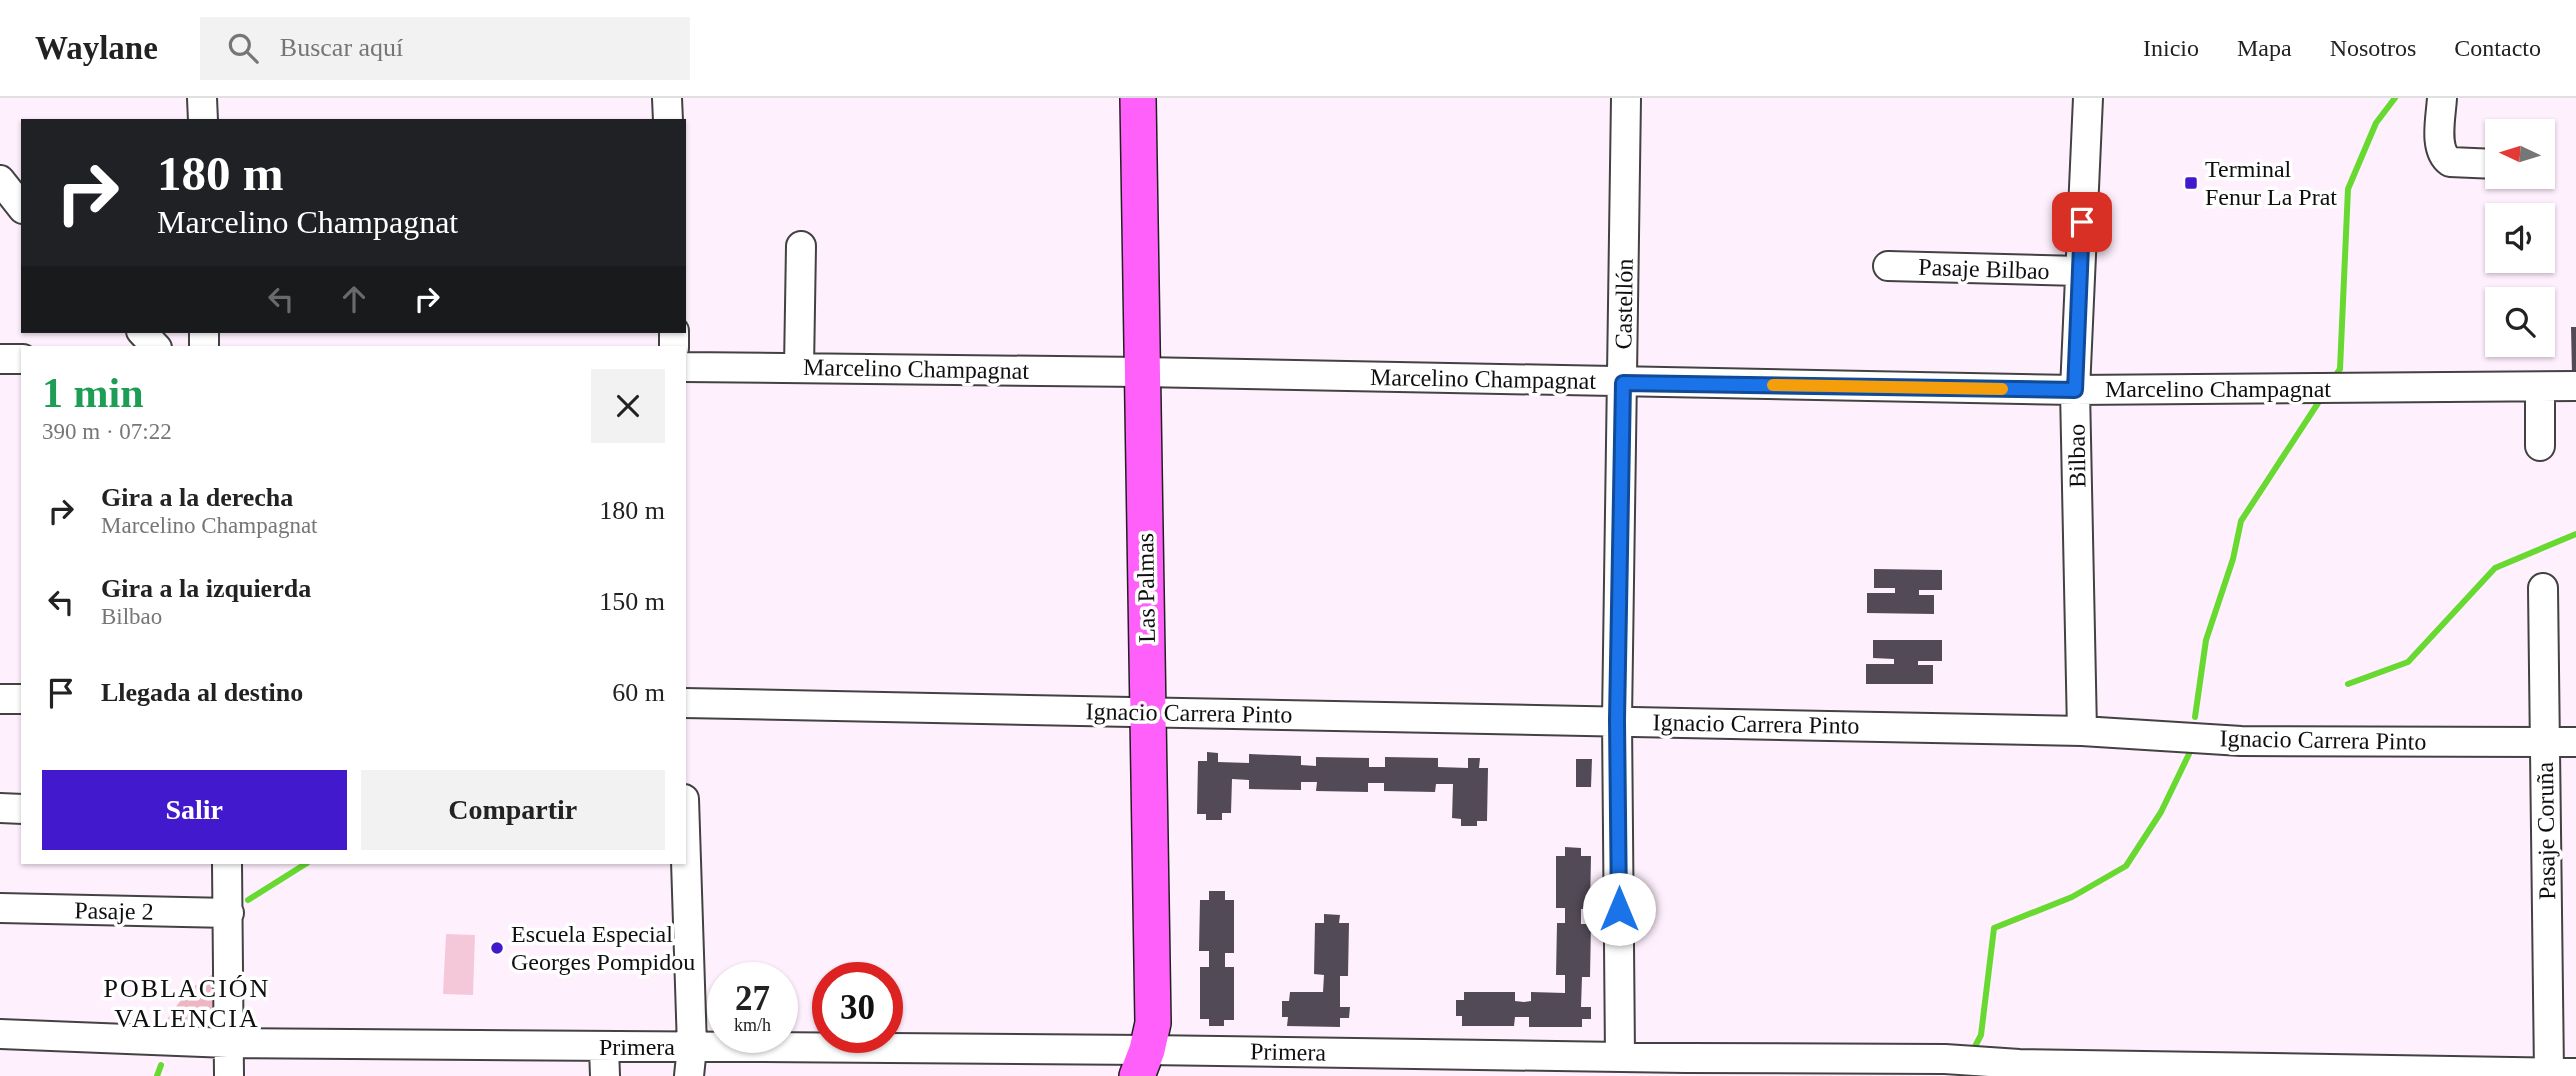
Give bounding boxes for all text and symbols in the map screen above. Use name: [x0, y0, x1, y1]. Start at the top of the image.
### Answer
search box: [200, 17, 690, 80]
icon: search: [224, 29, 262, 67]
text: Waylane: [35, 30, 158, 66]
text: Buscar aquí: [280, 33, 403, 62]
text: Inicio: [2143, 35, 2199, 61]
text: Mapa: [2237, 35, 2292, 61]
text: Nosotros: [2330, 35, 2416, 61]
text: Contacto: [2454, 35, 2541, 61]
north arrow: [2485, 119, 2555, 189]
map controls: [2485, 119, 2555, 357]
text: 180 m: [157, 146, 284, 201]
icon: right: [42, 147, 133, 238]
place label: Terminal Fenur La Prat: [2205, 156, 2337, 210]
marker: Terminal Fenur La Prat: [2183, 175, 2199, 191]
pin: [2052, 192, 2112, 252]
icon: arrive: [2063, 203, 2101, 241]
button: sound: [2485, 203, 2555, 273]
text: Marcelino Champagnat: [157, 204, 458, 240]
street label: Pasaje Bilbao: [1918, 254, 2050, 284]
street label: Castellón: [1610, 258, 1638, 350]
icon: left: [262, 280, 300, 318]
icon: ahead: [335, 280, 373, 318]
icon: right: [408, 280, 446, 318]
button: search: [2485, 287, 2555, 357]
street label: Marcelino Champagnat: [803, 354, 1029, 384]
street label: Marcelino Champagnat: [1370, 364, 1596, 394]
button: close: [591, 369, 665, 443]
text: 1 min: [42, 370, 144, 416]
street label: Marcelino Champagnat: [2105, 376, 2331, 402]
text: 390 m · 07:22: [42, 419, 172, 444]
street label: Bilbao: [2063, 424, 2091, 488]
text: Gira a la derecha: [101, 483, 293, 512]
icon: right: [42, 492, 80, 530]
text: 180 m: [599, 496, 665, 525]
text: Marcelino Champagnat: [101, 513, 318, 538]
street label: Las Palmas: [1132, 533, 1160, 643]
text: Gira a la izquierda: [101, 574, 311, 603]
icon: left: [42, 583, 80, 621]
text: 150 m: [599, 587, 665, 616]
text: Bilbao: [101, 604, 162, 629]
icon: arrive: [42, 674, 80, 712]
text: Llegada al destino: [101, 678, 303, 707]
text: 60 m: [612, 678, 665, 707]
street label: Ignacio Carrera Pinto: [1085, 698, 1293, 728]
street label: Ignacio Carrera Pinto: [1652, 709, 1860, 739]
street label: Ignacio Carrera Pinto: [2219, 725, 2427, 755]
street label: Pasaje Coruña: [2532, 761, 2560, 900]
button: Salir: [42, 770, 347, 850]
button: Compartir: [361, 770, 665, 850]
position arrow: [1582, 872, 1656, 946]
street label: Pasaje 2: [74, 897, 154, 925]
place label: Escuela Especial Georges Pompidou: [511, 921, 695, 975]
marker: Escuela Especial Georges Pompidou: [489, 940, 505, 956]
speed limit sign: 30: [812, 962, 903, 1053]
district label: POBLACIÓN VALENCIA: [104, 974, 270, 1033]
text: 27: [735, 979, 770, 1018]
text: km/h: [734, 1015, 771, 1035]
street label: Primera: [599, 1034, 675, 1060]
street label: Primera: [1250, 1038, 1327, 1066]

